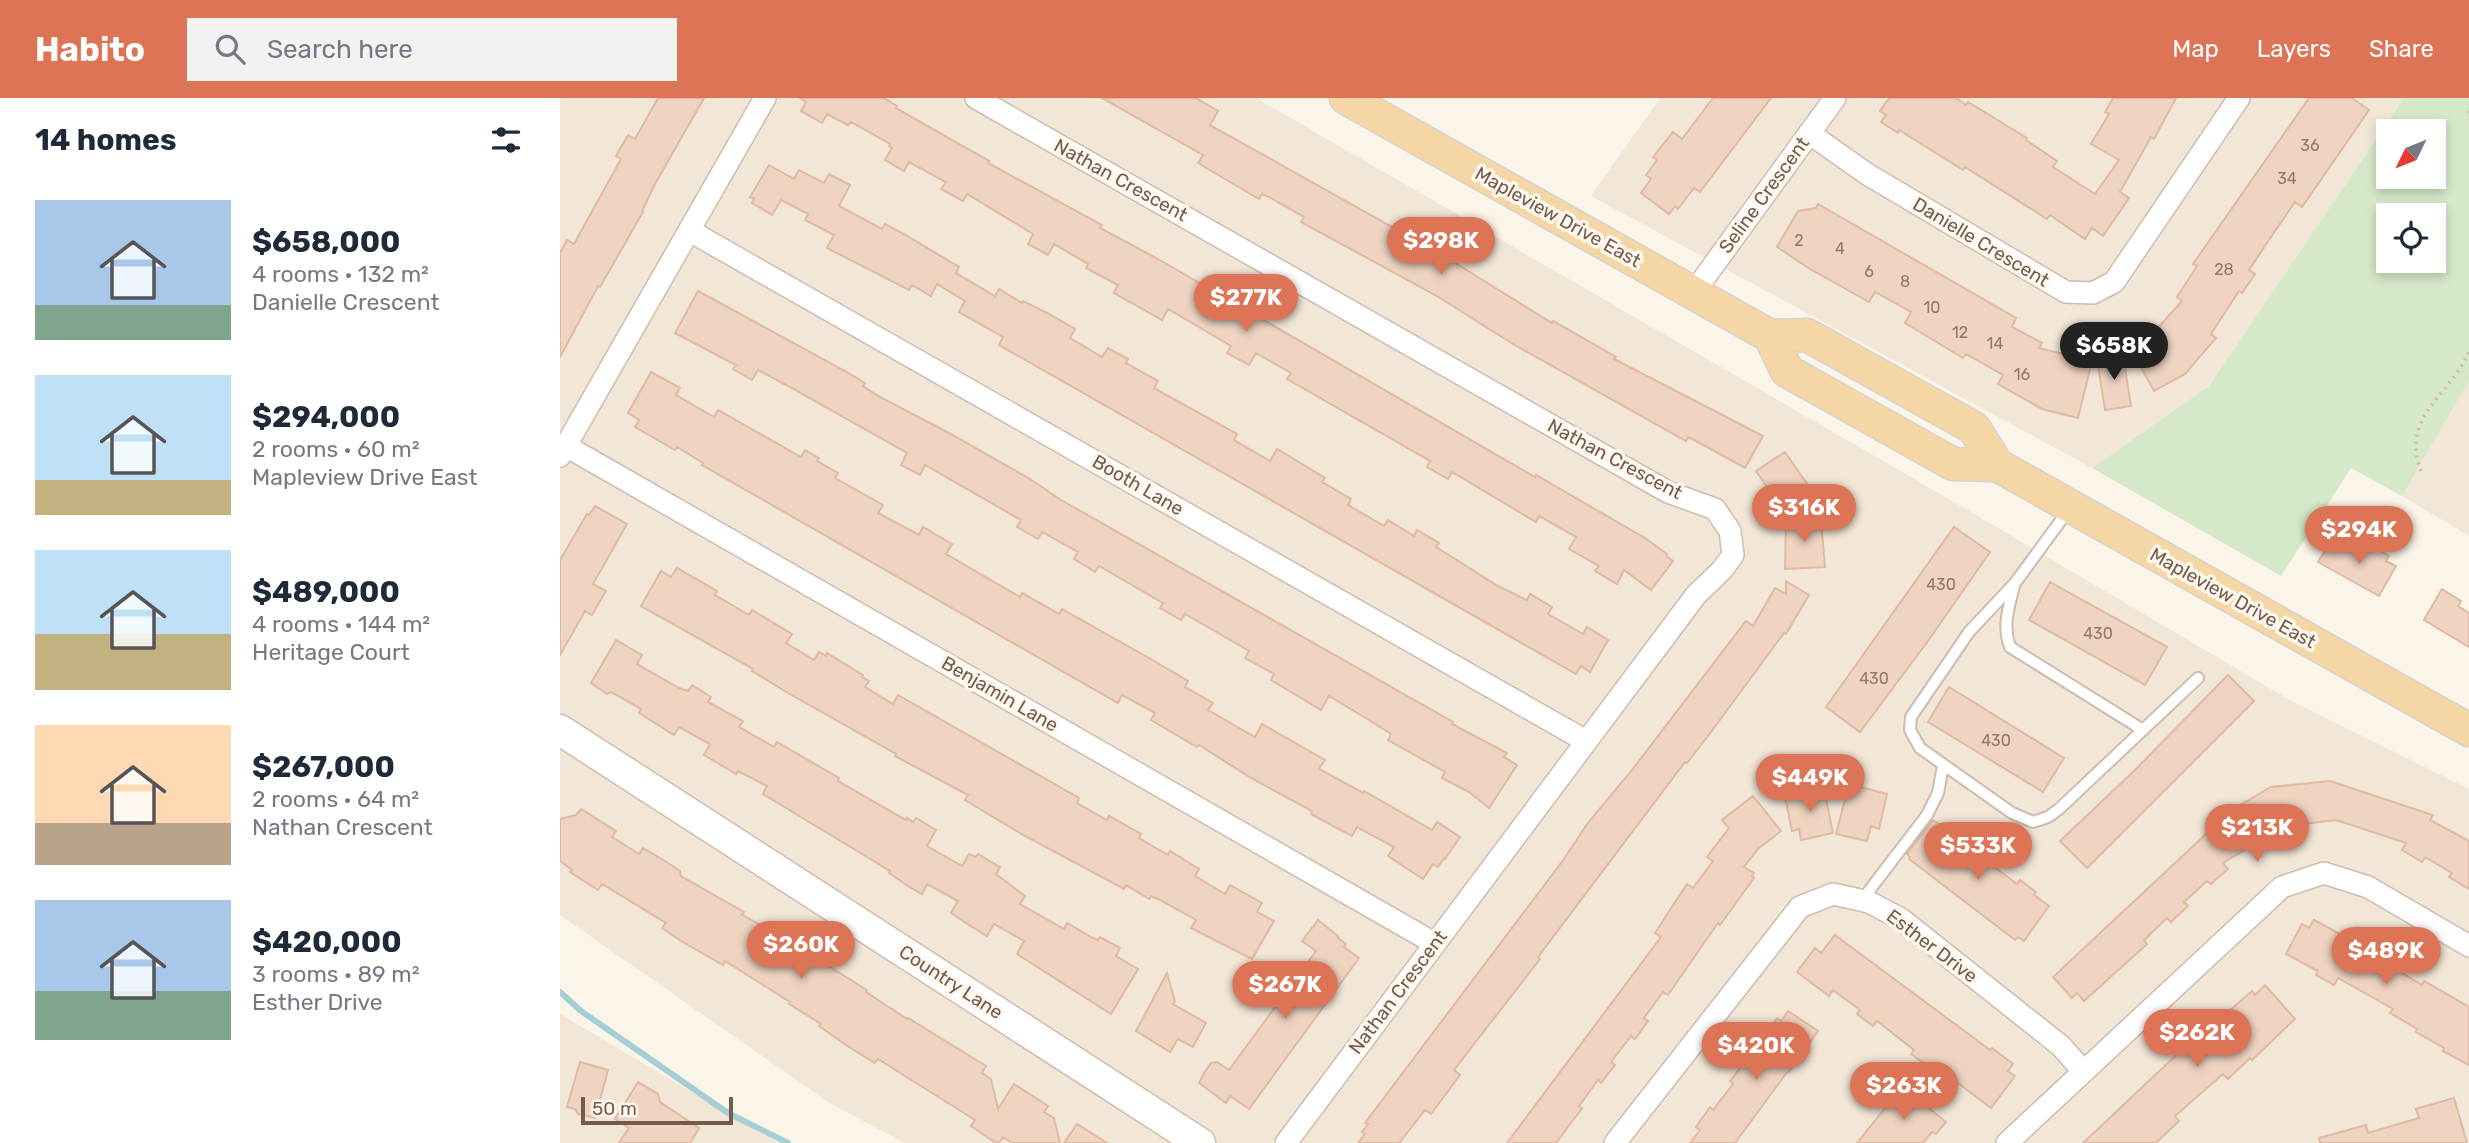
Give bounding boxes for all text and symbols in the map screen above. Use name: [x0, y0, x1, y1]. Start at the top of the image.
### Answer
search box: [187, 18, 677, 81]
text: Habito: [35, 30, 145, 69]
icon: search: [211, 30, 249, 68]
text: Search here: [267, 34, 413, 65]
text: Map: [2172, 35, 2219, 63]
text: Layers: [2257, 35, 2331, 63]
text: Share: [2369, 35, 2434, 63]
north arrow: [2376, 119, 2446, 189]
map controls: [2376, 119, 2446, 273]
icon: filters: [487, 121, 525, 159]
text: 14 homes: [35, 122, 177, 158]
street label: Seline Crescent: [1714, 132, 1814, 258]
street label: Nathan Crescent: [1050, 134, 1192, 227]
house number: 36: [2300, 136, 2320, 155]
street label: Mapleview Drive East: [1471, 162, 1646, 272]
house number: 34: [2277, 169, 2297, 188]
street label: Danielle Crescent: [1909, 192, 2054, 292]
button: locate: [2376, 203, 2446, 273]
pin: $298K: [1392, 218, 1490, 277]
text: $658,000: [252, 224, 400, 260]
text: $298K: [1403, 226, 1479, 254]
icon: home: [91, 228, 175, 312]
house number: 2: [1794, 231, 1804, 250]
house number: 4: [1835, 239, 1845, 258]
text: 4 rooms · 132 m²: [252, 260, 429, 288]
house number: 28: [2214, 260, 2234, 279]
house number: 6: [1864, 262, 1874, 281]
house number: 8: [1900, 272, 1910, 291]
pin: $277K: [1197, 274, 1295, 334]
text: $277K: [1210, 283, 1282, 311]
text: Danielle Crescent: [252, 288, 439, 316]
house number: 10: [1923, 298, 1941, 317]
pin: $658K: [2065, 322, 2163, 382]
house number: 12: [1952, 323, 1968, 342]
text: $658K: [2076, 331, 2152, 359]
house number: 14: [1987, 334, 2003, 353]
house number: 16: [2014, 365, 2031, 384]
text: $294,000: [252, 399, 400, 435]
icon: home: [91, 403, 175, 487]
street label: Nathan Crescent: [1544, 414, 1687, 504]
text: 2 rooms · 60 m²: [252, 435, 420, 463]
street label: Booth Lane: [1088, 450, 1188, 520]
text: Mapleview Drive East: [252, 463, 477, 491]
pin: $316K: [1755, 484, 1853, 544]
text: $316K: [1768, 493, 1840, 521]
pin: $294K: [2310, 506, 2408, 566]
text: $294K: [2321, 515, 2397, 543]
street label: Mapleview Drive East: [2146, 543, 2321, 653]
text: $489,000: [252, 574, 400, 610]
house number: 430: [1926, 575, 1956, 594]
icon: home: [91, 578, 175, 662]
text: 4 rooms · 144 m²: [252, 610, 430, 638]
house number: 430: [2083, 624, 2113, 643]
text: Heritage Court: [252, 638, 410, 666]
street label: Benjamin Lane: [937, 651, 1063, 737]
house number: 430: [1859, 669, 1889, 688]
house number: 430: [1981, 731, 2011, 750]
text: $267,000: [252, 749, 395, 785]
icon: home: [91, 753, 175, 837]
pin: $449K: [1761, 754, 1859, 814]
text: $449K: [1772, 763, 1848, 791]
text: 2 rooms · 64 m²: [252, 785, 419, 813]
pin: $213K: [2208, 804, 2306, 864]
text: Nathan Crescent: [252, 813, 433, 841]
text: $213K: [2221, 813, 2293, 841]
pin: $533K: [1929, 822, 2027, 882]
text: $533K: [1940, 831, 2016, 859]
street label: Esther Drive: [1882, 904, 1982, 988]
pin: $260K: [752, 922, 850, 981]
text: $420,000: [252, 924, 402, 960]
street label: Nathan Crescent: [1344, 925, 1452, 1059]
icon: home: [91, 928, 175, 1012]
pin: $489K: [2337, 928, 2435, 987]
text: $260K: [763, 930, 839, 958]
text: $489K: [2348, 936, 2424, 964]
street label: Country Lane: [895, 940, 1007, 1024]
text: 3 rooms · 89 m²: [252, 960, 420, 988]
pin: $267K: [1236, 962, 1334, 1021]
text: $267K: [1249, 970, 1321, 998]
text: Esther Drive: [252, 988, 383, 1016]
pin: $262K: [2148, 1010, 2246, 1069]
text: $262K: [2159, 1018, 2235, 1046]
pin: $420K: [1707, 1023, 1805, 1082]
text: $420K: [1718, 1031, 1794, 1059]
pin: $263K: [1855, 1062, 1953, 1122]
text: $263K: [1866, 1071, 1942, 1099]
scale bar: [581, 1094, 733, 1126]
text: 50 m: [592, 1097, 637, 1120]

